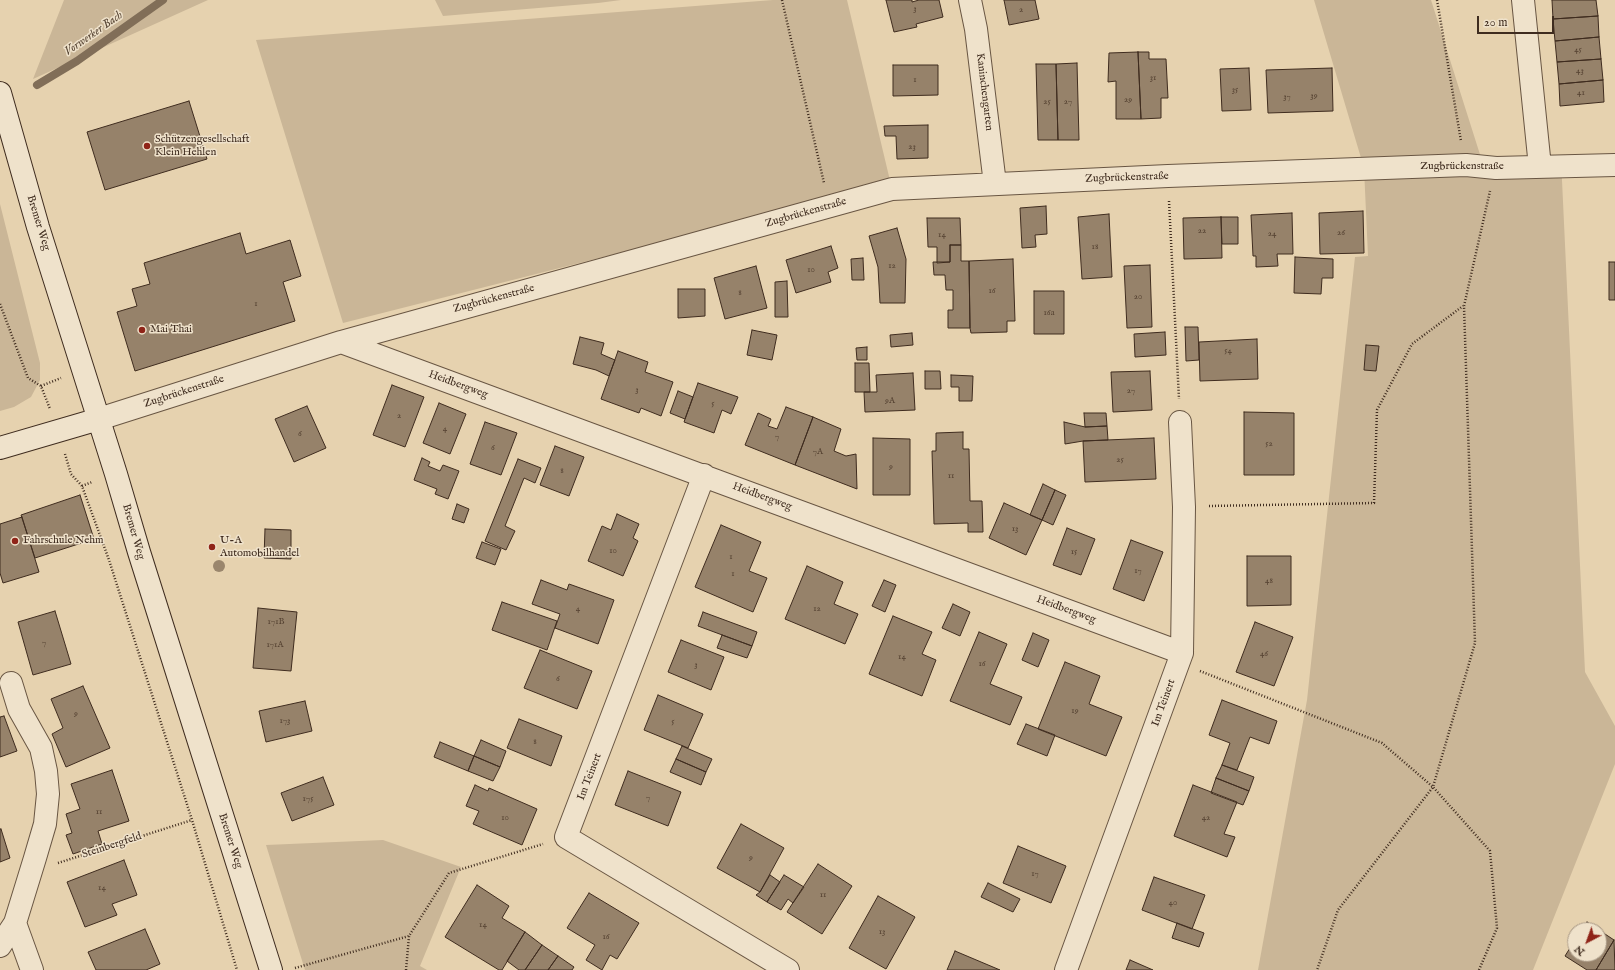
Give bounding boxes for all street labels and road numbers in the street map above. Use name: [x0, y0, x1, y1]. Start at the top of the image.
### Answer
street label: Kaninchengarten: [973, 52, 995, 132]
street label: Zugbrückenstraße: [1420, 160, 1504, 174]
street label: Zugbrückenstraße: [1085, 170, 1169, 186]
street label: Bremer Weg: [23, 194, 53, 252]
street label: Zugbrückenstraße: [764, 195, 848, 231]
street label: Zugbrückenstraße: [452, 282, 536, 316]
street label: Heidbergweg: [426, 368, 490, 402]
street label: Zugbrückenstraße: [142, 373, 226, 411]
street label: Heidbergweg: [730, 480, 794, 514]
street label: Bremer Weg: [119, 503, 147, 561]
street label: Heidbergweg: [1034, 593, 1098, 627]
street label: Im Teinert: [1149, 678, 1179, 728]
street label: Im Teinert: [575, 752, 605, 802]
street label: Bremer Weg: [215, 812, 245, 870]
street label: Steinbergfeld: [80, 830, 144, 862]

